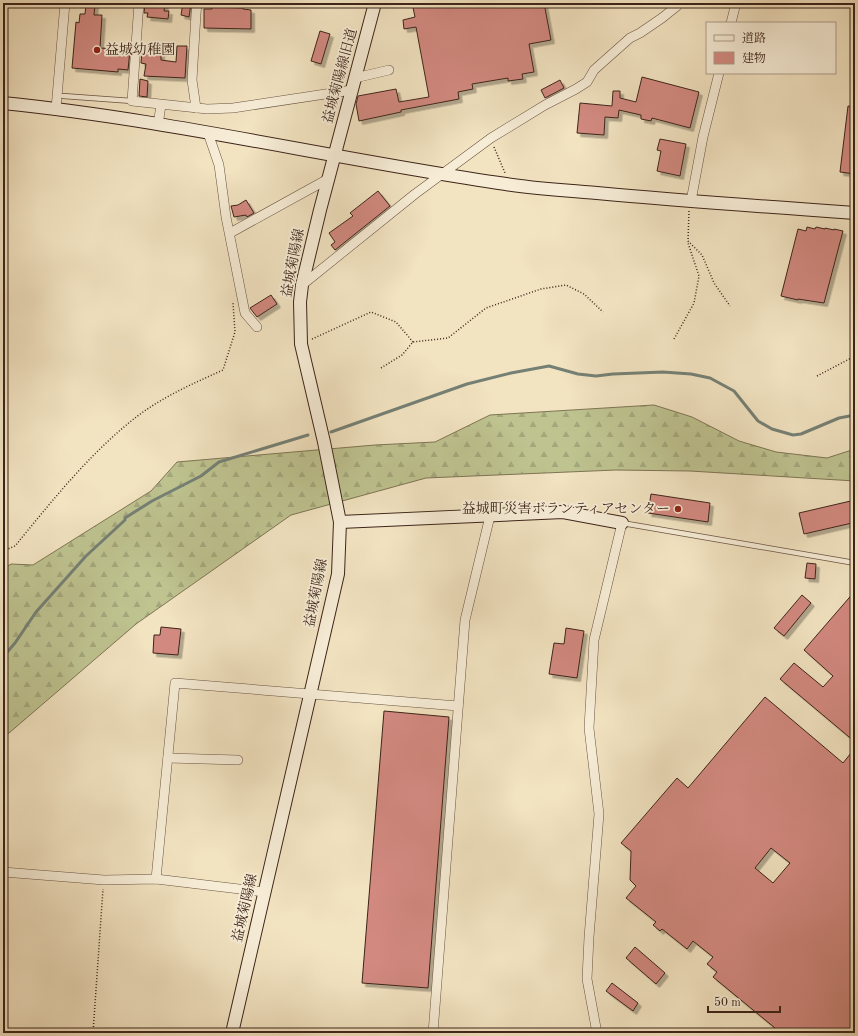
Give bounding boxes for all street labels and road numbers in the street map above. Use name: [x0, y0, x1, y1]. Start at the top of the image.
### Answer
street label: 益城菊陽線旧道: [320, 27, 359, 125]
street label: 益城菊陽線: [278, 227, 307, 299]
street label: 益城菊陽線: [301, 557, 330, 629]
street label: 益城菊陽線: [229, 872, 260, 944]

